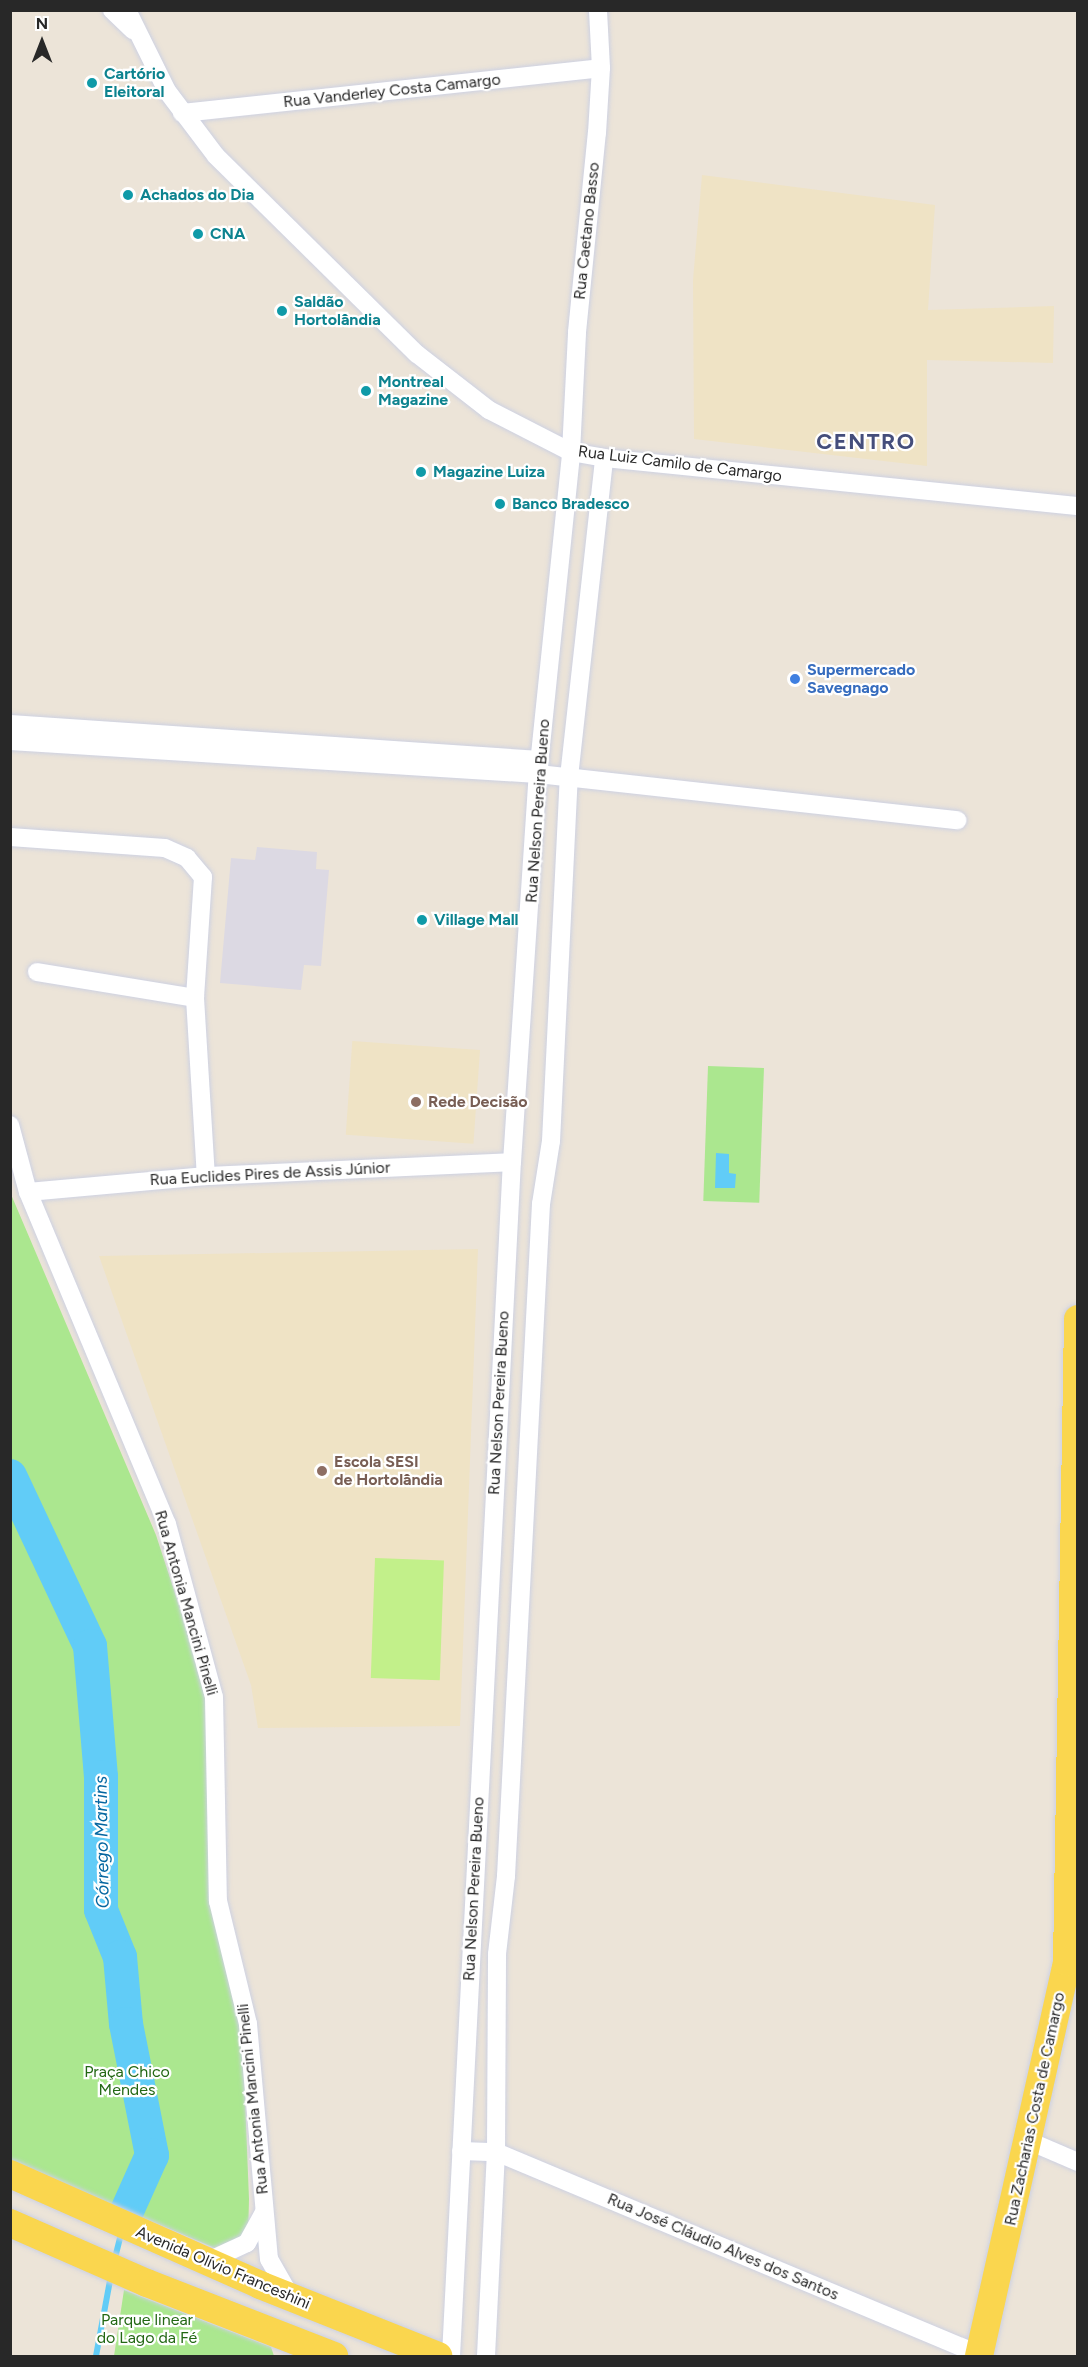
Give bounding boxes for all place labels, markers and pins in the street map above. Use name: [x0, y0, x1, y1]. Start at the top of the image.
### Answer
place label: Cartório Eleitoral: [104, 64, 165, 102]
marker: Cartório Eleitoral: [85, 76, 99, 90]
place label: Achados do Dia: [140, 185, 254, 205]
marker: Achados do Dia: [121, 188, 135, 202]
place label: CNA: [210, 224, 245, 244]
marker: CNA: [191, 227, 205, 241]
place label: Saldão Hortolândia: [294, 292, 381, 330]
marker: Saldão Hortolândia: [275, 304, 289, 318]
place label: Montreal Magazine: [378, 372, 448, 410]
marker: Montreal Magazine: [359, 384, 373, 398]
place label: Magazine Luiza: [433, 462, 545, 482]
marker: Magazine Luiza: [414, 465, 428, 479]
place label: Banco Bradesco: [512, 494, 630, 514]
marker: Banco Bradesco: [493, 497, 507, 511]
place label: Supermercado Savegnago: [807, 660, 915, 698]
marker: Supermercado Savegnago: [788, 672, 802, 686]
place label: Village Mall: [434, 910, 519, 930]
marker: Village Mall: [415, 913, 429, 927]
place label: Rede Decisão: [428, 1092, 528, 1112]
marker: Rede Decisão: [409, 1095, 423, 1109]
place label: Escola SESI de Hortolândia: [334, 1452, 443, 1490]
marker: Escola SESI de Hortolândia: [315, 1464, 329, 1478]

